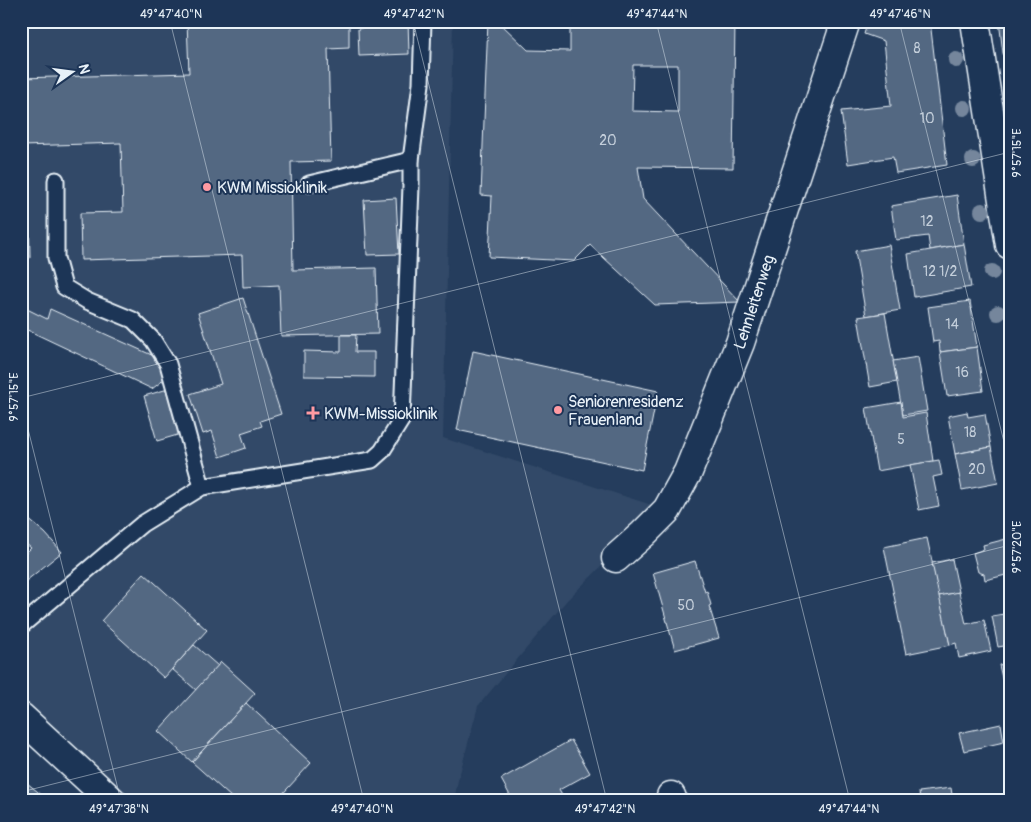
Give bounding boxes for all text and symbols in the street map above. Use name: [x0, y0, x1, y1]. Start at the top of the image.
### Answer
text: 49°47'40"N: [140, 7, 202, 22]
text: 49°47'42"N: [384, 7, 444, 22]
text: 49°47'44"N: [627, 7, 688, 22]
text: 49°47'46"N: [869, 7, 931, 22]
house number: 8: [913, 40, 921, 57]
north arrow: [48, 48, 98, 98]
text: N: [75, 62, 94, 76]
house number: 10: [919, 110, 935, 127]
text: 9°57'15"E: [1010, 129, 1025, 177]
house number: 20: [599, 132, 617, 149]
place label: KWM Missioklinik: [217, 178, 327, 198]
marker: KWM Missioklinik: [201, 181, 213, 193]
house number: 12: [920, 213, 934, 230]
street label: Lehnleitenweg: [730, 252, 779, 352]
house number: 12 1/2: [923, 263, 958, 280]
house number: 14: [945, 316, 959, 333]
house number: 16: [955, 364, 969, 381]
text: 9°57'15"E: [7, 373, 22, 421]
place label: Seniorenresidenz Frauenland: [568, 392, 684, 430]
place label: KWM-Missioklinik: [324, 404, 438, 424]
marker: Seniorenresidenz Frauenland: [552, 404, 564, 416]
marker: KWM-Missioklinik: [306, 406, 320, 420]
house number: 18: [964, 424, 976, 441]
house number: 5: [897, 431, 905, 448]
house number: 20: [968, 461, 986, 478]
text: 9°57'20"E: [1010, 521, 1025, 573]
house number: 50: [677, 597, 695, 614]
text: 49°47'38"N: [89, 802, 149, 817]
text: 49°47'40"N: [331, 802, 393, 817]
text: 49°47'42"N: [575, 802, 635, 817]
text: 49°47'44"N: [819, 802, 880, 817]

